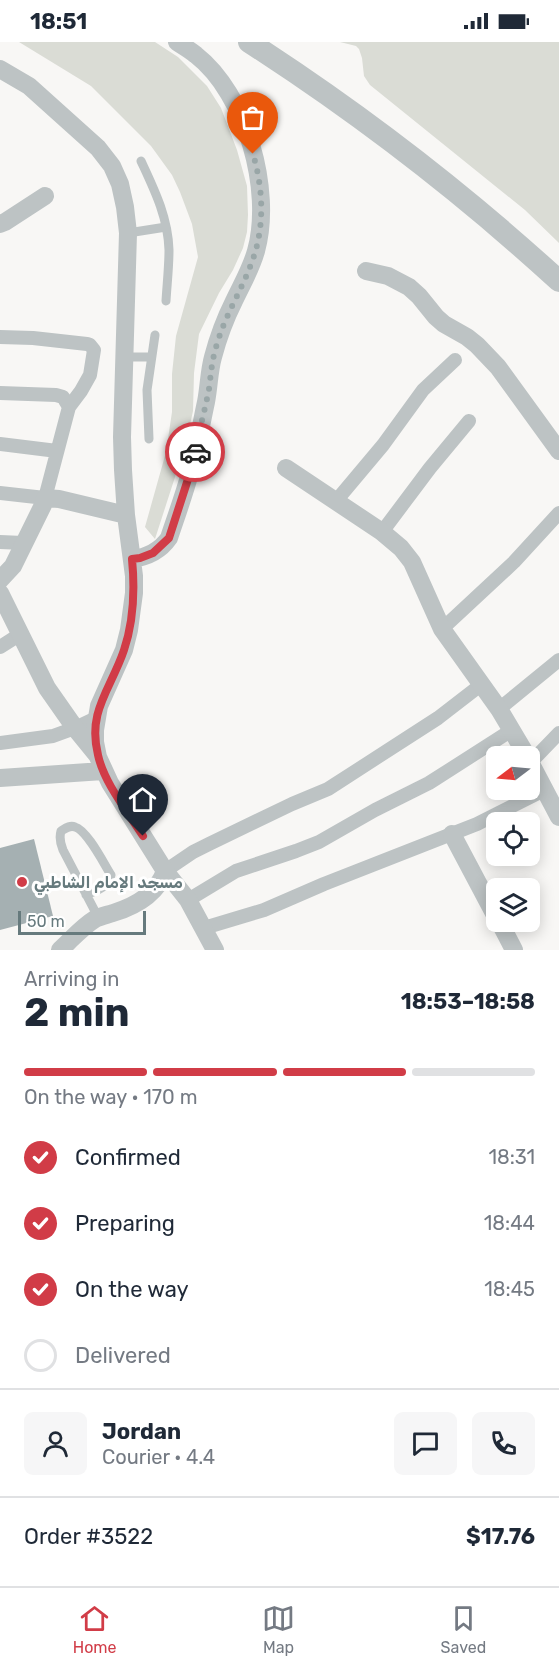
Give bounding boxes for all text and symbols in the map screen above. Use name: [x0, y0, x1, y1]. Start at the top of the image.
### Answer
text: 18:51: [30, 8, 87, 35]
pin: [227, 92, 278, 154]
icon: bag: [236, 101, 269, 134]
courier: [165, 422, 225, 482]
icon: car: [179, 436, 212, 469]
north arrow: [486, 746, 540, 800]
map controls: [486, 746, 540, 932]
pin: [117, 774, 168, 836]
icon: home: [126, 783, 159, 816]
button: locate: [486, 812, 540, 866]
place label: مسجد الإمام الشاطبي: [34, 873, 183, 895]
marker: مسجد الإمام الشاطبي: [15, 875, 29, 889]
button: layers: [486, 878, 540, 932]
scale bar: [18, 908, 146, 935]
text: 50 m: [27, 912, 65, 931]
text: Arriving in: [24, 967, 119, 991]
text: 18:53–18:58: [401, 988, 535, 1015]
text: 2 min: [24, 990, 130, 1036]
text: On the way · 170 m: [24, 1085, 197, 1109]
icon: check: [24, 1141, 57, 1174]
text: Confirmed: [75, 1144, 181, 1171]
text: 18:31: [488, 1145, 535, 1169]
icon: check: [24, 1207, 57, 1240]
text: Preparing: [75, 1210, 175, 1237]
text: 18:44: [484, 1211, 535, 1235]
icon: check: [24, 1273, 57, 1306]
text: On the way: [75, 1276, 189, 1303]
text: 18:45: [484, 1277, 535, 1301]
text: Delivered: [75, 1342, 171, 1369]
button: person: [24, 1412, 87, 1475]
button: chat: [394, 1412, 457, 1475]
button: phone: [472, 1412, 535, 1475]
text: Jordan: [102, 1418, 181, 1445]
text: Courier · 4.4: [102, 1445, 215, 1469]
text: Order #3522: [24, 1523, 153, 1550]
text: $17.76: [466, 1523, 535, 1550]
tab: Home: [73, 1602, 117, 1657]
tab: Map: [262, 1602, 295, 1657]
tab: Saved: [441, 1602, 486, 1657]

